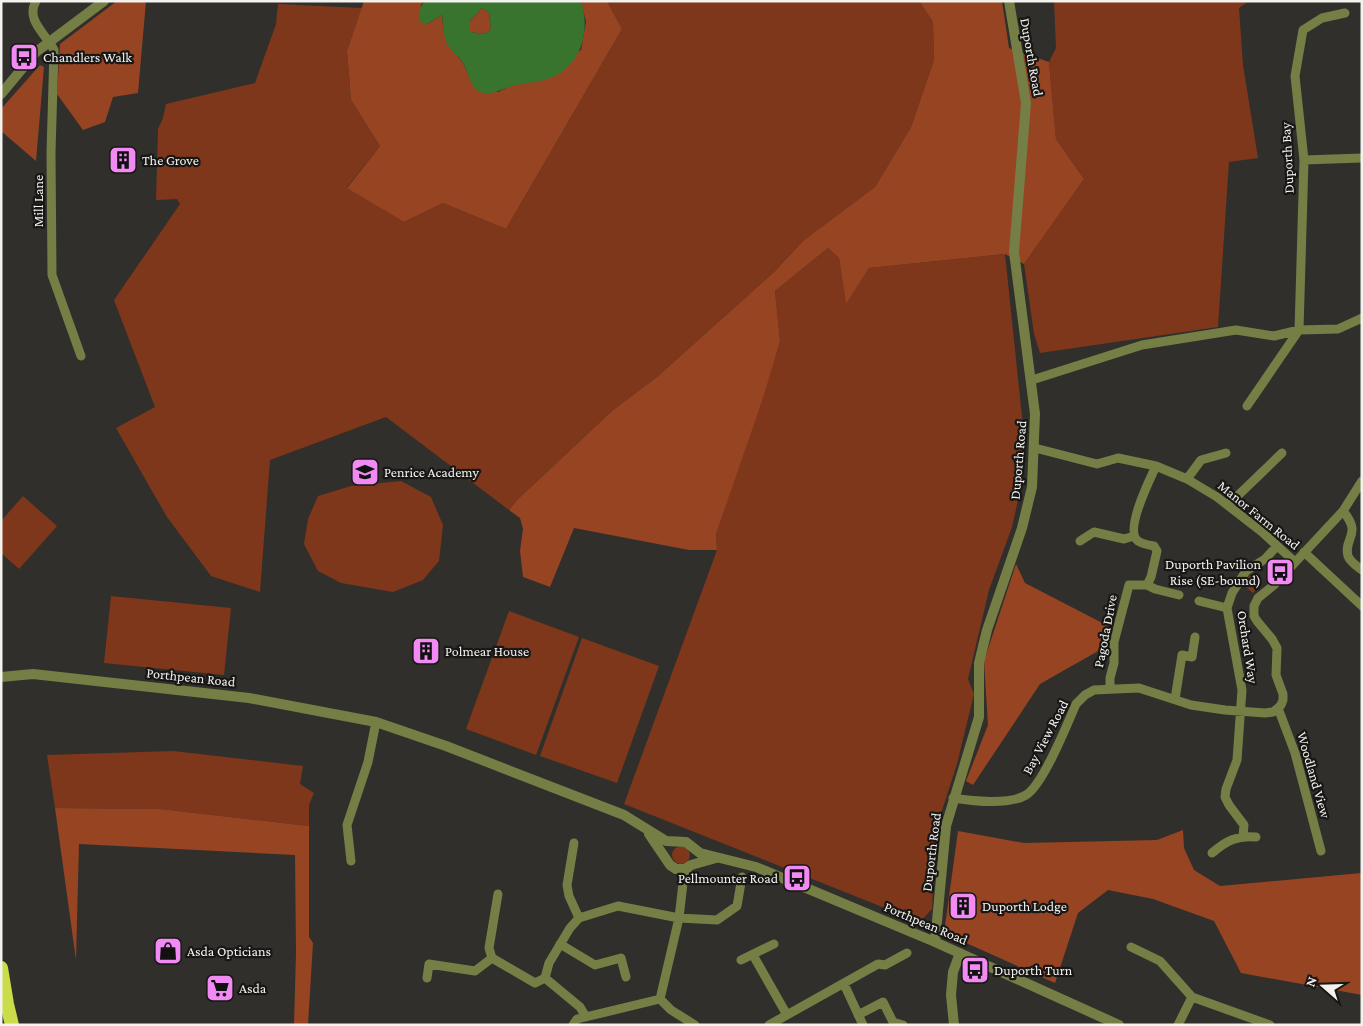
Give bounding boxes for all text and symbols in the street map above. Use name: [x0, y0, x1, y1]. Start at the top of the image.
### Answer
street label: Duporth Road: [1017, 17, 1047, 98]
bus stop icon: Chandlers Walk: [9, 42, 39, 72]
place label: Chandlers Walk: [43, 49, 132, 65]
street label: Duporth Bay: [1277, 121, 1297, 194]
building icon: The Grove: [108, 145, 138, 175]
place label: The Grove: [142, 152, 199, 168]
street label: Mill Lane: [30, 175, 46, 227]
street label: Duporth Road: [1007, 419, 1029, 500]
school or university icon: Penrice Academy: [350, 457, 380, 487]
place label: Penrice Academy: [384, 464, 480, 480]
street label: Manor Farm Road: [1215, 477, 1304, 553]
place label: Duporth Pavilion Rise (SE-bound): [1165, 556, 1261, 589]
bus stop icon: Duporth Pavilion Rise (SE-bound): [1265, 557, 1295, 587]
street label: Pagoda Drive: [1090, 593, 1120, 669]
street label: Orchard Way: [1234, 609, 1262, 685]
building icon: Polmear House: [411, 636, 441, 666]
place label: Polmear House: [445, 643, 529, 659]
street label: Porthpean Road: [146, 664, 237, 690]
street label: Bay View Road: [1019, 696, 1072, 777]
street label: Woodland View: [1294, 730, 1334, 821]
street label: Duporth Road: [918, 811, 944, 892]
bus stop icon: Pellmounter Road: [782, 863, 812, 893]
place label: Pellmounter Road: [678, 870, 779, 886]
building icon: Duporth Lodge: [948, 891, 978, 921]
street label: Porthpean Road: [882, 898, 971, 948]
place label: Duporth Lodge: [982, 898, 1067, 914]
shop icon: Asda Opticians: [153, 936, 183, 966]
place label: Asda Opticians: [187, 943, 271, 959]
bus stop icon: Duporth Turn: [960, 955, 990, 985]
north arrow: [1298, 961, 1348, 1011]
place label: Duporth Turn: [994, 962, 1073, 978]
supermarket icon: Asda: [205, 973, 235, 1003]
text: N: [1302, 974, 1320, 989]
place label: Asda: [239, 980, 267, 996]

